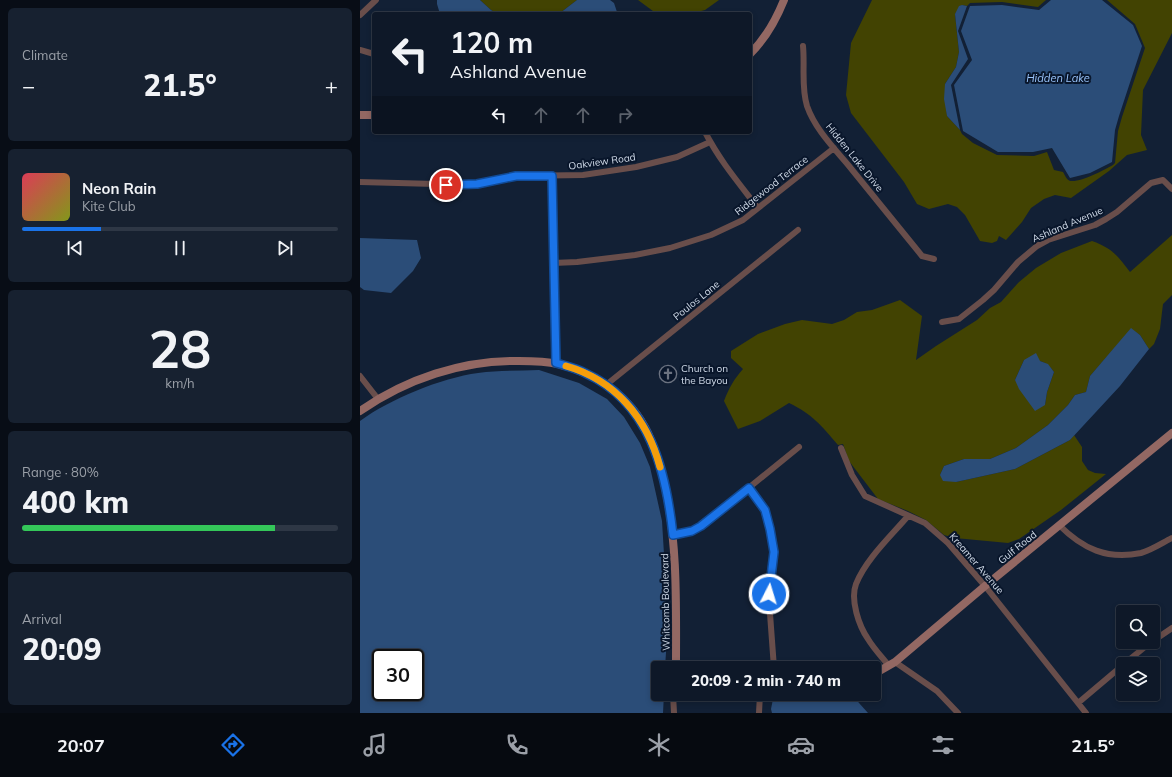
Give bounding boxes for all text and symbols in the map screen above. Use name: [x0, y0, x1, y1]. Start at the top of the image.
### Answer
text: 120 m: [450, 25, 533, 60]
icon: left: [384, 28, 436, 80]
text: Climate: [22, 47, 68, 63]
text: Ashland Avenue: [450, 60, 586, 83]
text: 21.5°: [143, 66, 217, 104]
water label: Hidden Lake: [1026, 71, 1090, 85]
text: −: [22, 72, 35, 100]
text: +: [325, 72, 338, 100]
icon: left: [488, 104, 510, 126]
icon: ahead: [530, 104, 552, 126]
icon: ahead: [572, 104, 594, 126]
icon: right: [614, 104, 636, 126]
street label: Hidden Lake Drive: [823, 120, 886, 194]
street label: Oakview Road: [568, 150, 636, 173]
street label: Ridgewood Terrace: [732, 153, 811, 218]
pin: [429, 168, 463, 202]
icon: arrive: [435, 174, 457, 196]
text: Neon Rain: [82, 179, 156, 198]
text: Kite Club: [82, 198, 136, 214]
street label: Ashland Avenue: [1030, 204, 1105, 245]
icon: previous: [64, 237, 86, 259]
icon: pause: [169, 237, 191, 259]
icon: next: [274, 237, 296, 259]
street label: Poulos Lane: [670, 278, 722, 323]
text: 28: [149, 316, 211, 381]
place label: Church on the Bayou: [681, 362, 728, 387]
church icon: Church on the Bayou: [658, 364, 678, 384]
text: km/h: [165, 375, 195, 391]
text: Range · 80%: [22, 464, 99, 480]
text: 400 km: [22, 483, 129, 521]
street label: Gulf Road: [995, 528, 1039, 567]
street label: Kreamer Avenue: [947, 530, 1007, 597]
street label: Whitcomb Boulevard: [658, 553, 673, 651]
position arrow: [748, 573, 790, 615]
map controls: [1116, 605, 1160, 701]
button: search: [1116, 605, 1160, 649]
text: Arrival: [22, 611, 62, 627]
text: 20:09: [22, 630, 102, 668]
speed limit sign: 30: [372, 649, 424, 701]
button: layers: [1116, 657, 1160, 701]
text: 20:09 · 2 min · 740 m: [691, 671, 841, 690]
icon: directions: [219, 731, 247, 759]
icon: music: [361, 731, 389, 759]
icon: phone: [503, 731, 531, 759]
icon: climate: [645, 731, 673, 759]
icon: car: [787, 731, 815, 759]
icon: filters: [929, 731, 957, 759]
text: 20:07: [57, 734, 105, 757]
text: 21.5°: [1071, 734, 1115, 757]

